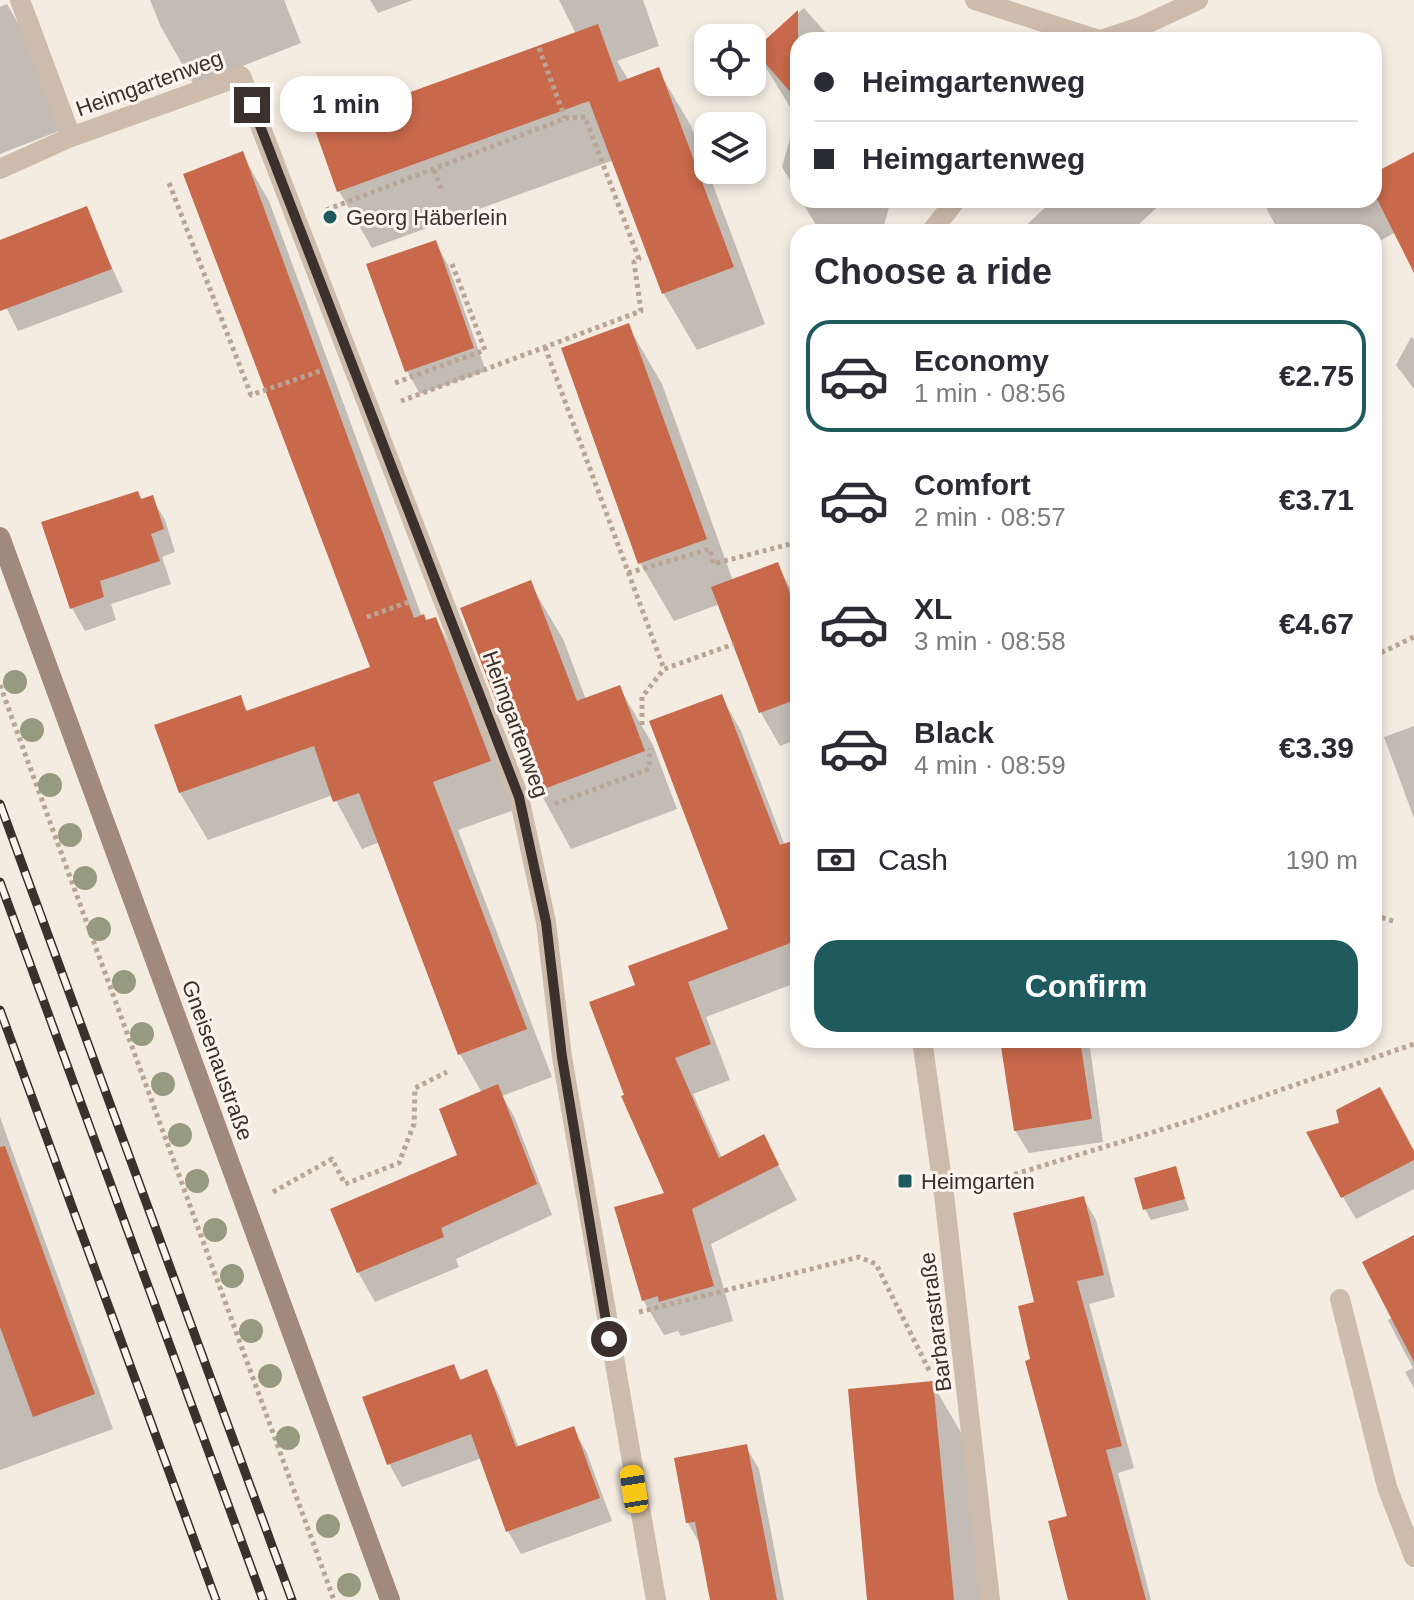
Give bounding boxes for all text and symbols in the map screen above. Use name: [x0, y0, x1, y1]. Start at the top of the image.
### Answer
map controls: [694, 24, 766, 184]
button: locate: [694, 24, 766, 96]
street label: Heimgartenweg: [73, 45, 226, 122]
text: Heimgartenweg: [862, 65, 1085, 98]
callout: 1 min: [280, 77, 412, 133]
route end: [234, 87, 270, 123]
text: 1 min: [312, 89, 380, 119]
button: layers: [694, 112, 766, 184]
text: Heimgartenweg: [862, 142, 1085, 175]
place label: Georg Häberlein: [346, 205, 507, 230]
marker: Georg Häberlein: [321, 208, 339, 226]
text: Choose a ride: [814, 251, 1052, 292]
icon: car: [818, 340, 890, 412]
text: Economy: [914, 344, 1049, 377]
text: €2.75: [1279, 359, 1354, 392]
text: 1 min · 08:56: [914, 378, 1066, 408]
icon: car: [818, 464, 890, 536]
text: Comfort: [914, 468, 1031, 501]
text: €3.71: [1279, 483, 1354, 516]
text: 2 min · 08:57: [914, 502, 1066, 532]
icon: car: [818, 588, 890, 660]
text: XL: [914, 592, 952, 625]
text: €4.67: [1279, 607, 1354, 640]
text: 3 min · 08:58: [914, 626, 1066, 656]
street label: Heimgartenweg: [477, 648, 554, 801]
icon: car: [818, 712, 890, 784]
text: Black: [914, 716, 994, 749]
text: €3.39: [1279, 731, 1354, 764]
text: 4 min · 08:59: [914, 750, 1066, 780]
icon: cash: [814, 838, 858, 882]
text: Cash: [878, 843, 948, 876]
text: 190 m: [1286, 845, 1358, 875]
button: Confirm: [814, 940, 1358, 1032]
street label: Gneisenaustraße: [177, 977, 258, 1144]
place label: Heimgarten: [921, 1169, 1035, 1194]
marker: Heimgarten: [896, 1172, 914, 1190]
street label: Barbarastraße: [915, 1251, 956, 1393]
route start: [591, 1321, 627, 1357]
car: [618, 1463, 650, 1515]

